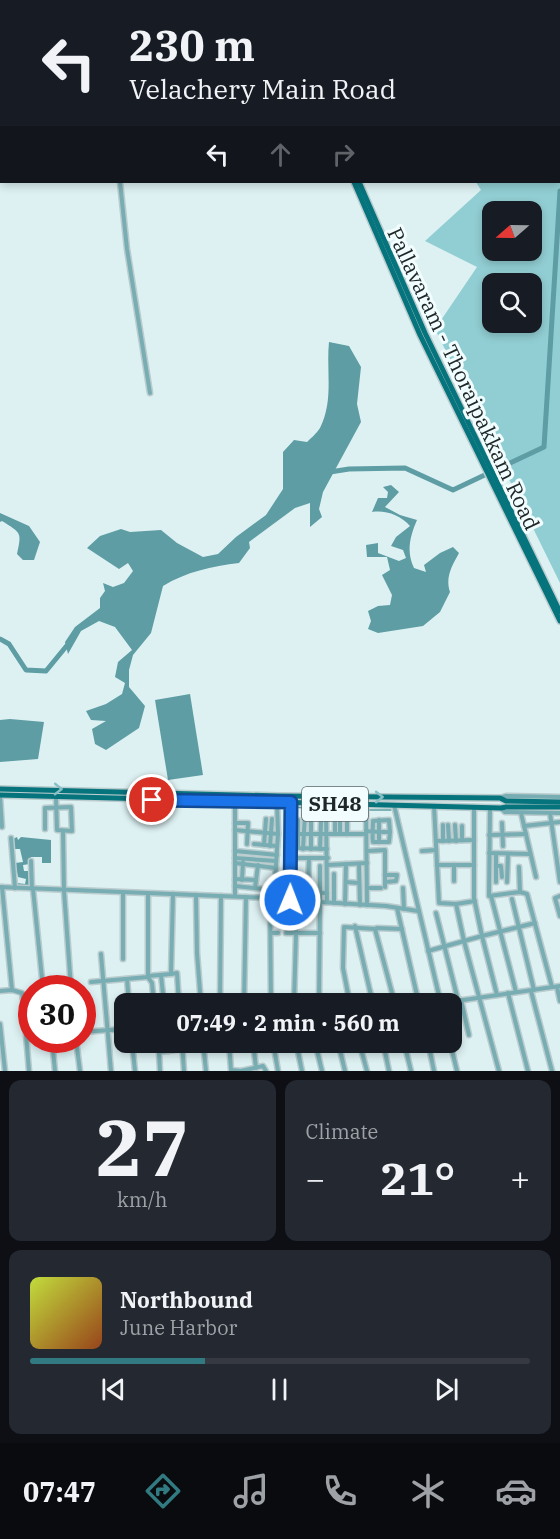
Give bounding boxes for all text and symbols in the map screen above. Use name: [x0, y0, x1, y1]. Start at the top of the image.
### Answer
text: 230 m: [129, 18, 255, 73]
icon: left: [30, 24, 108, 102]
text: Velachery Main Road: [129, 71, 396, 106]
icon: left: [201, 138, 234, 171]
icon: ahead: [264, 138, 297, 171]
icon: right: [327, 138, 360, 171]
north arrow: [482, 201, 542, 261]
map controls: [482, 201, 542, 333]
street label: Pallavaram - Thoraipakkam Road: [381, 223, 547, 535]
button: search: [482, 273, 542, 333]
pin: [126, 774, 177, 825]
one-way arrow: [54, 783, 63, 796]
icon: arrive: [135, 783, 168, 816]
road number: SH48: [302, 787, 368, 821]
one-way arrow: [375, 791, 384, 803]
position arrow: [258, 868, 322, 932]
speed limit sign: 30: [18, 975, 96, 1053]
text: 07:49 · 2 min · 560 m: [176, 1008, 400, 1037]
text: 27: [95, 1096, 189, 1197]
text: Climate: [306, 1118, 378, 1145]
text: 21°: [380, 1149, 455, 1207]
text: −: [306, 1157, 325, 1200]
text: +: [510, 1157, 530, 1200]
text: km/h: [117, 1186, 168, 1213]
text: Northbound: [120, 1285, 253, 1314]
text: June Harbor: [120, 1314, 237, 1341]
icon: previous: [97, 1373, 130, 1406]
icon: pause: [263, 1373, 296, 1406]
icon: next: [430, 1373, 463, 1406]
icon: directions: [142, 1470, 184, 1512]
icon: music: [230, 1470, 272, 1512]
icon: phone: [319, 1470, 361, 1512]
icon: climate: [407, 1470, 449, 1512]
icon: car: [495, 1470, 537, 1512]
text: 07:47: [23, 1474, 96, 1509]

